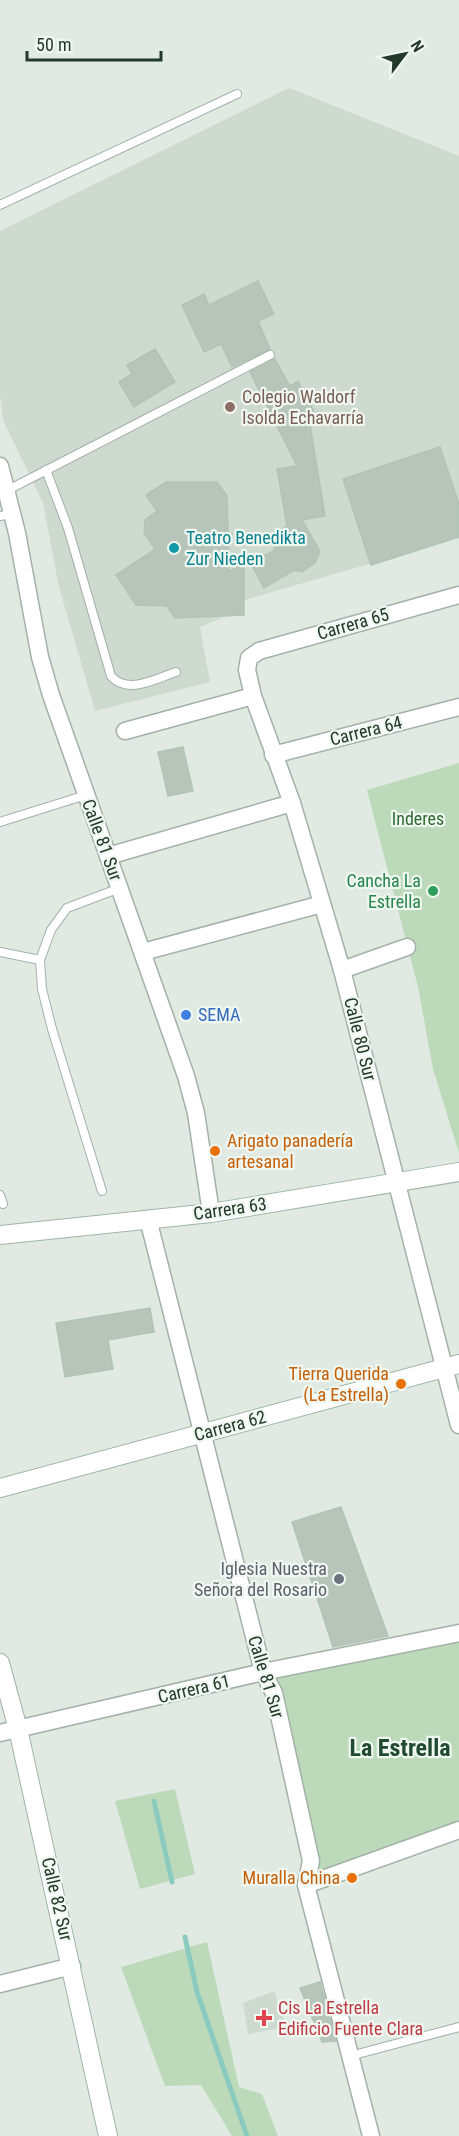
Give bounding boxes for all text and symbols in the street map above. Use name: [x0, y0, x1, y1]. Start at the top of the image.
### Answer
scale bar: [27, 24, 160, 62]
north arrow: [375, 24, 435, 84]
text: 50 m: [36, 34, 71, 55]
text: N: [407, 37, 428, 56]
place label: Colegio Waldorf Isolda Echavarría: [242, 386, 364, 428]
marker: Colegio Waldorf Isolda Echavarría: [223, 400, 237, 414]
place label: Teatro Benedikta Zur Nieden: [186, 527, 306, 569]
marker: Teatro Benedikta Zur Nieden: [167, 541, 181, 555]
street label: Carrera 65: [315, 603, 391, 644]
street label: Carrera 64: [328, 711, 404, 750]
street label: Calle 81 Sur: [78, 796, 127, 884]
park label: Inderes: [392, 808, 444, 829]
place label: Cancha La Estrella: [347, 870, 421, 912]
marker: Cancha La Estrella: [426, 884, 440, 898]
street label: Calle 80 Sur: [340, 995, 381, 1083]
place label: SEMA: [198, 1004, 241, 1025]
marker: SEMA: [179, 1008, 193, 1022]
place label: Arigato panadería artesanal: [227, 1130, 353, 1172]
marker: Arigato panadería artesanal: [208, 1144, 222, 1158]
street label: Carrera 63: [192, 1193, 268, 1224]
place label: Tierra Querida (La Estrella): [289, 1363, 389, 1406]
marker: Tierra Querida (La Estrella): [394, 1377, 408, 1391]
street label: Carrera 62: [192, 1406, 268, 1445]
place label: Iglesia Nuestra Señora del Rosario: [194, 1558, 327, 1600]
marker: Iglesia Nuestra Señora del Rosario: [332, 1572, 346, 1586]
street label: Calle 81 Sur: [244, 1633, 289, 1721]
street label: Carrera 61: [156, 1670, 232, 1707]
district label: La Estrella: [350, 1734, 450, 1762]
street label: Calle 82 Sur: [38, 1855, 77, 1943]
place label: Muralla China: [243, 1867, 340, 1888]
marker: Muralla China: [345, 1871, 359, 1885]
place label: Cis La Estrella Edificio Fuente Clara: [278, 1997, 423, 2039]
marker: Cis La Estrella Edificio Fuente Clara: [255, 2009, 273, 2027]

